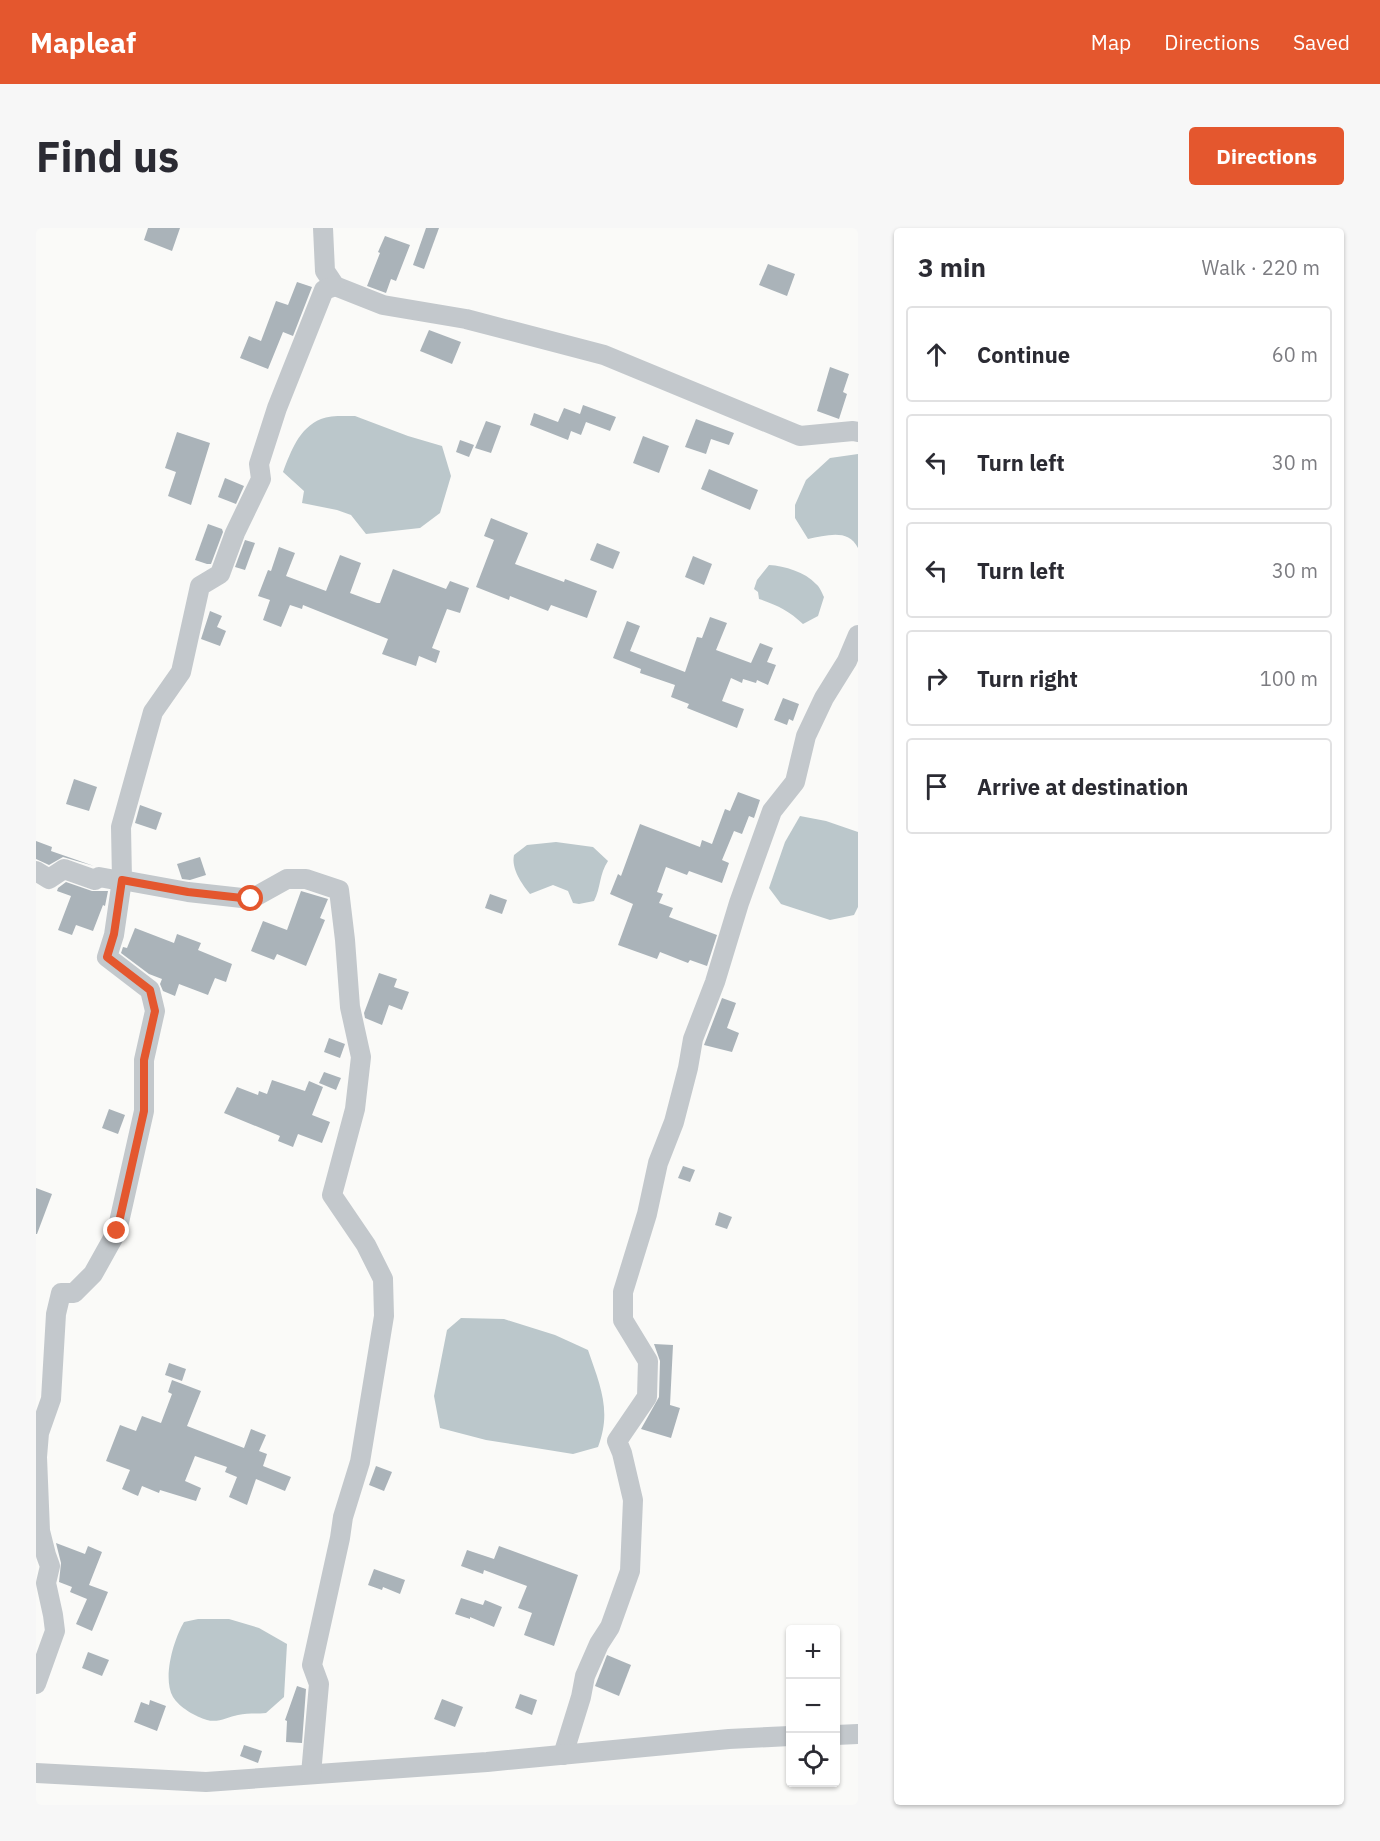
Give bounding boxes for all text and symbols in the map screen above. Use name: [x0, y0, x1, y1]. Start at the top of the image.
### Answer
text: Mapleaf: [30, 24, 136, 61]
text: Map: [1091, 28, 1131, 56]
text: Directions: [1164, 28, 1260, 56]
text: Saved: [1293, 28, 1350, 56]
button: Directions: [1189, 127, 1344, 185]
text: Find us: [36, 129, 179, 184]
text: 3 min: [918, 250, 986, 284]
text: Walk · 220 m: [1202, 254, 1320, 281]
icon: ahead: [920, 338, 953, 371]
text: Continue: [977, 340, 1070, 369]
text: 60 m: [1272, 341, 1318, 368]
icon: left: [920, 446, 953, 479]
text: Turn left: [977, 448, 1065, 477]
text: 30 m: [1272, 449, 1318, 476]
icon: left: [920, 554, 953, 587]
text: Turn left: [977, 556, 1065, 585]
text: 30 m: [1272, 557, 1318, 584]
icon: right: [920, 662, 953, 695]
text: Turn right: [977, 664, 1078, 693]
text: 100 m: [1260, 665, 1318, 692]
icon: arrive: [920, 770, 953, 803]
text: Arrive at destination: [977, 772, 1188, 801]
route start: [237, 885, 263, 911]
route end: [103, 1217, 129, 1243]
map controls: [786, 1625, 840, 1787]
button: +: [786, 1625, 840, 1679]
button: −: [786, 1679, 840, 1733]
button: locate: [786, 1733, 840, 1787]

